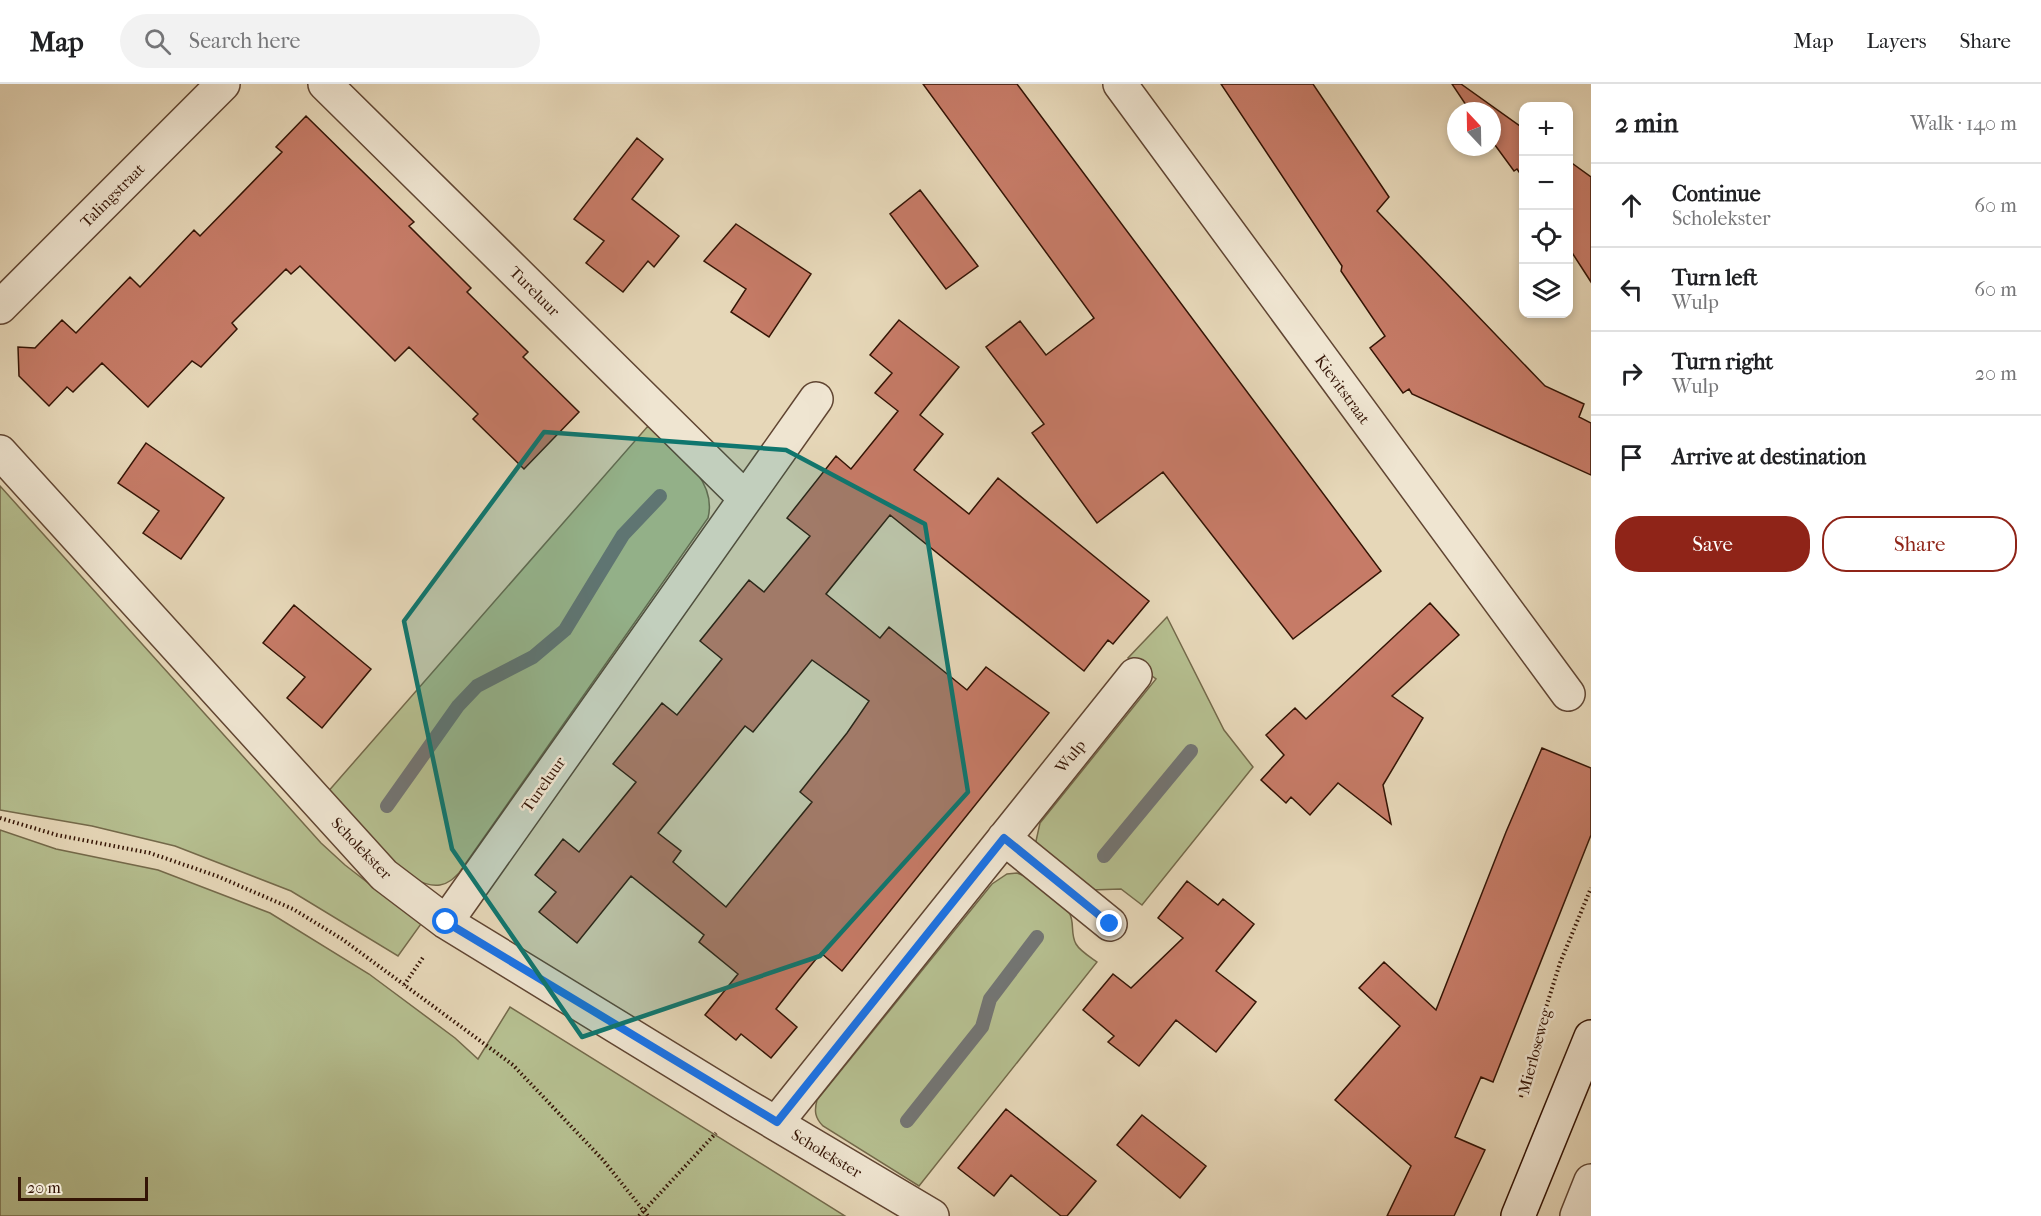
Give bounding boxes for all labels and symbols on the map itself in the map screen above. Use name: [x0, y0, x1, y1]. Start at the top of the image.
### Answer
north arrow: [1447, 102, 1501, 156]
street label: Talingstraat: [76, 159, 149, 231]
street label: Tureluur: [506, 262, 564, 321]
street label: Kievitstraat: [1311, 351, 1374, 428]
street label: Wulp: [1051, 736, 1090, 778]
street label: Tureluur: [518, 753, 569, 816]
street label: Scholekster: [327, 813, 396, 883]
route start: [432, 908, 458, 934]
route end: [1096, 910, 1122, 936]
street label: Mierloseweg: [1514, 1006, 1555, 1096]
street label: Scholekster: [788, 1125, 866, 1182]
scale bar: [18, 1174, 148, 1202]

